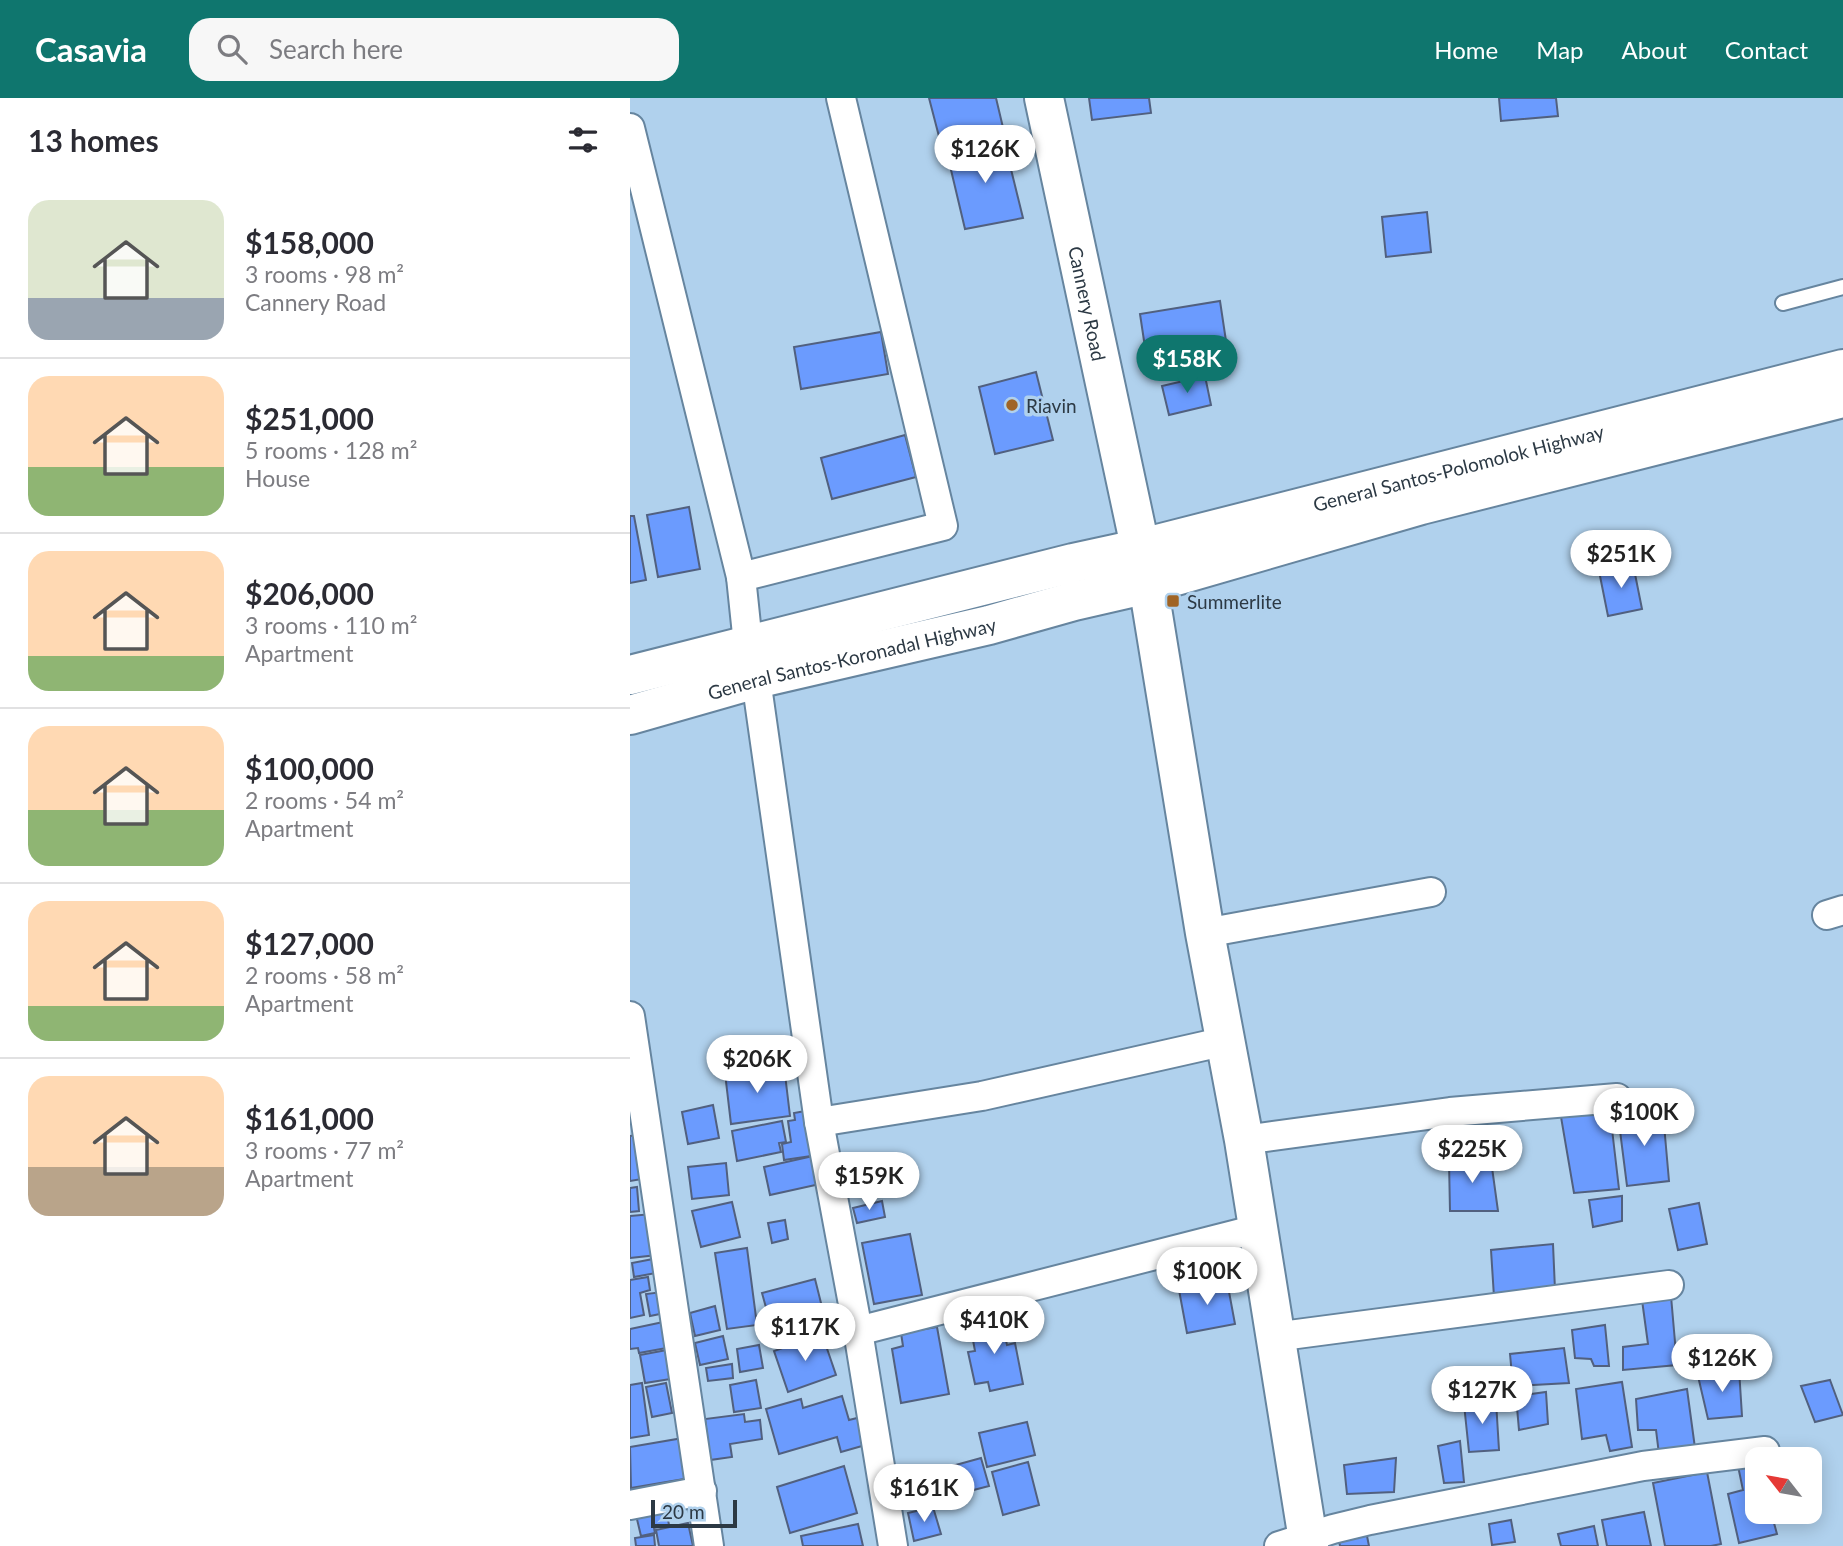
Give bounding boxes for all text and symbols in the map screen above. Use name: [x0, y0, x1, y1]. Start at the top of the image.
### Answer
search box: [189, 18, 679, 81]
text: Casavia: [35, 29, 147, 69]
icon: search: [213, 30, 251, 68]
text: Search here: [269, 33, 403, 65]
text: Home: [1434, 35, 1498, 64]
text: Map: [1536, 35, 1584, 64]
text: About: [1622, 35, 1687, 64]
text: Contact: [1725, 35, 1808, 64]
icon: filters: [564, 121, 602, 159]
text: 13 homes: [28, 122, 159, 158]
pin: $126K: [936, 126, 1034, 185]
text: $126K: [950, 134, 1020, 162]
text: $158,000: [245, 224, 374, 260]
icon: home: [84, 228, 168, 312]
street label: Cannery Road: [1064, 244, 1111, 363]
text: 3 rooms · 98 m²: [245, 260, 404, 288]
text: Cannery Road: [245, 288, 386, 316]
pin: $158K: [1138, 336, 1236, 395]
text: $158K: [1152, 344, 1222, 372]
place label: Riavin: [1026, 394, 1077, 417]
marker: Riavin: [1004, 397, 1020, 413]
text: $251,000: [245, 400, 374, 436]
icon: home: [84, 404, 168, 488]
street label: General Santos-Polomolok Highway: [1310, 419, 1606, 515]
text: 5 rooms · 128 m²: [245, 436, 417, 464]
text: House: [245, 464, 310, 492]
pin: $251K: [1572, 531, 1670, 590]
text: $251K: [1586, 539, 1656, 567]
text: $206,000: [245, 575, 374, 611]
icon: home: [84, 579, 168, 663]
place label: Summerlite: [1187, 590, 1282, 613]
marker: Summerlite: [1165, 593, 1181, 609]
text: 3 rooms · 110 m²: [245, 611, 417, 639]
street label: General Santos-Koronadal Highway: [705, 612, 999, 704]
text: Apartment: [245, 639, 353, 667]
text: $100,000: [245, 750, 374, 786]
icon: home: [84, 754, 168, 838]
text: 2 rooms · 54 m²: [245, 786, 404, 814]
text: Apartment: [245, 814, 353, 842]
text: $127,000: [245, 925, 374, 961]
icon: home: [84, 929, 168, 1013]
text: 2 rooms · 58 m²: [245, 961, 404, 989]
text: Apartment: [245, 989, 353, 1017]
pin: $206K: [708, 1035, 806, 1095]
text: $206K: [722, 1044, 792, 1072]
pin: $100K: [1595, 1088, 1693, 1148]
text: $100K: [1609, 1097, 1679, 1125]
text: $161,000: [245, 1100, 374, 1136]
icon: home: [84, 1104, 168, 1188]
pin: $225K: [1423, 1126, 1521, 1185]
text: $225K: [1437, 1134, 1507, 1162]
text: 3 rooms · 77 m²: [245, 1136, 404, 1164]
pin: $159K: [820, 1152, 918, 1212]
text: $159K: [834, 1161, 904, 1189]
text: Apartment: [245, 1164, 353, 1192]
pin: $100K: [1158, 1248, 1256, 1307]
text: $100K: [1172, 1256, 1242, 1284]
pin: $410K: [945, 1296, 1043, 1356]
pin: $117K: [756, 1304, 854, 1363]
text: $410K: [959, 1305, 1029, 1333]
text: $117K: [770, 1312, 840, 1340]
pin: $126K: [1673, 1334, 1771, 1394]
text: $126K: [1687, 1343, 1757, 1371]
pin: $127K: [1433, 1366, 1531, 1426]
text: $127K: [1447, 1375, 1517, 1403]
north arrow: [1745, 1447, 1822, 1524]
map controls: [1745, 1447, 1822, 1524]
pin: $161K: [875, 1464, 973, 1524]
text: $161K: [889, 1473, 959, 1501]
scale bar: [651, 1497, 737, 1529]
text: 20 m: [662, 1500, 705, 1523]

